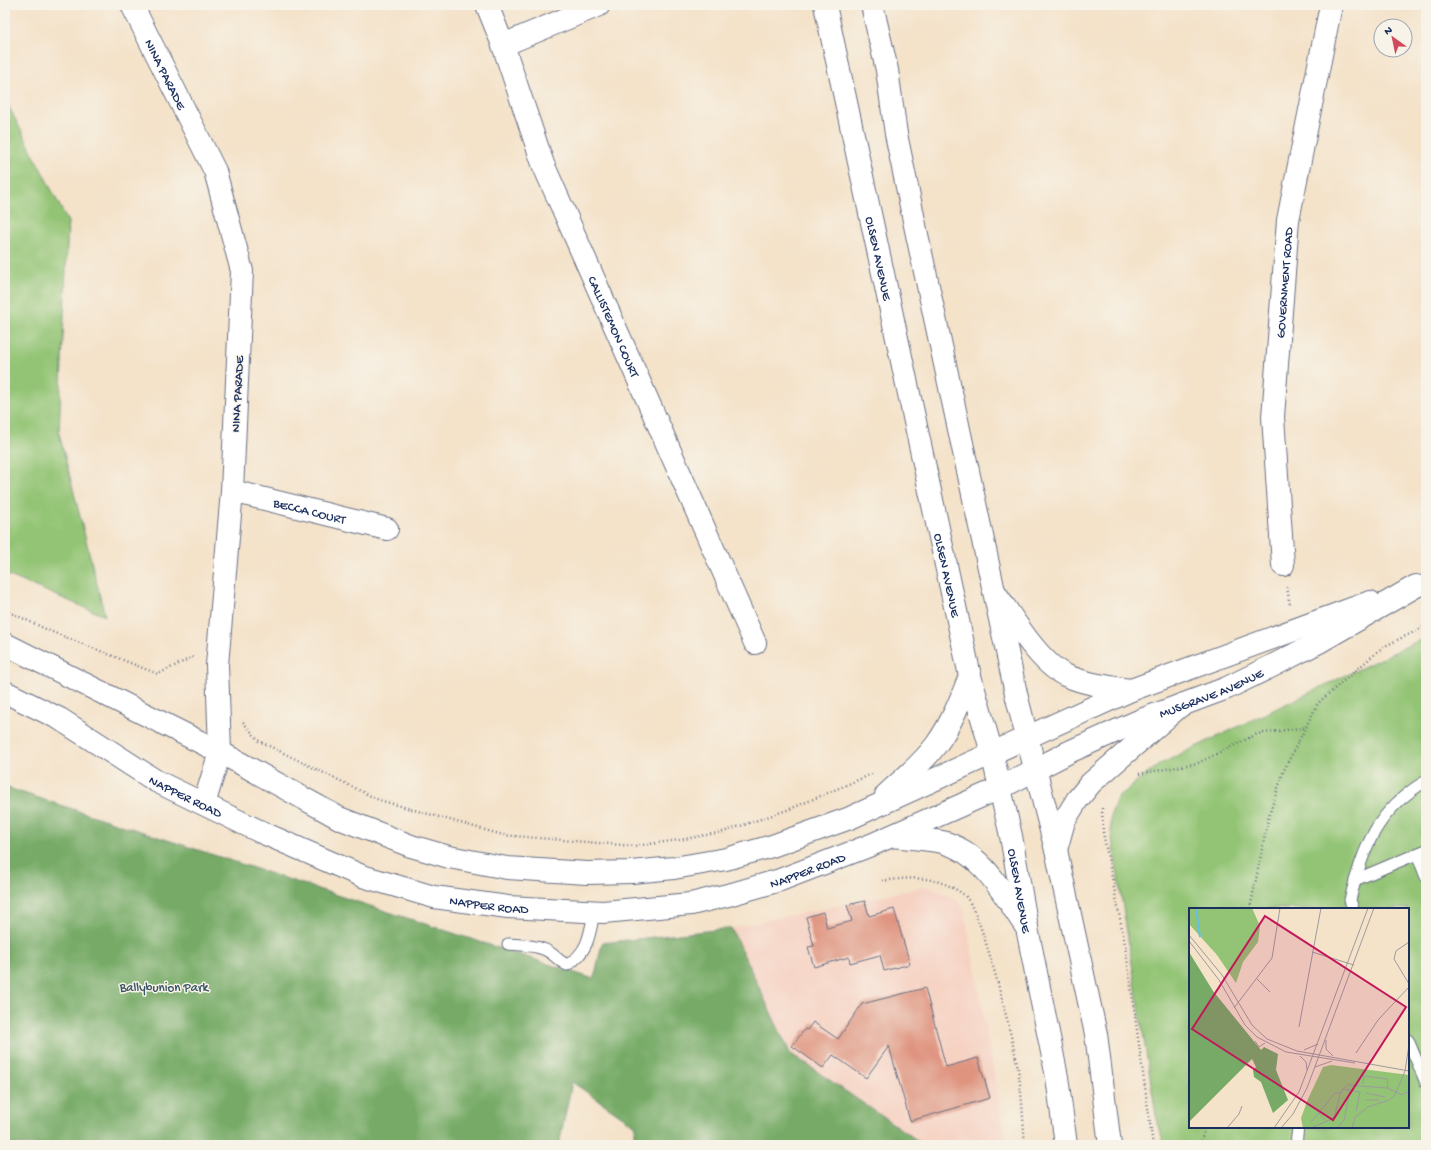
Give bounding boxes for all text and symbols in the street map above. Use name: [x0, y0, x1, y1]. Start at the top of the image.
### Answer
north arrow: [1373, 18, 1413, 58]
text: N: [1382, 24, 1395, 38]
street label: NINA PARADE: [140, 37, 188, 113]
street label: OLSEN AVENUE: [861, 215, 894, 303]
street label: GOVERNMENT ROAD: [1274, 226, 1297, 339]
street label: CALLISTEMON COURT: [584, 274, 642, 381]
street label: NINA PARADE: [229, 355, 248, 433]
street label: BECCA COURT: [270, 496, 348, 529]
street label: OLSEN AVENUE: [929, 532, 962, 620]
street label: MUSGRAVE AVENUE: [1158, 666, 1267, 723]
street label: NAPPER ROAD: [145, 773, 224, 822]
street label: OLSEN AVENUE: [1003, 848, 1033, 935]
street label: NAPPER ROAD: [769, 850, 848, 893]
street label: NAPPER ROAD: [448, 894, 529, 918]
inset map: [1189, 908, 1409, 1128]
park label: Ballybunion Park: [119, 981, 210, 996]

